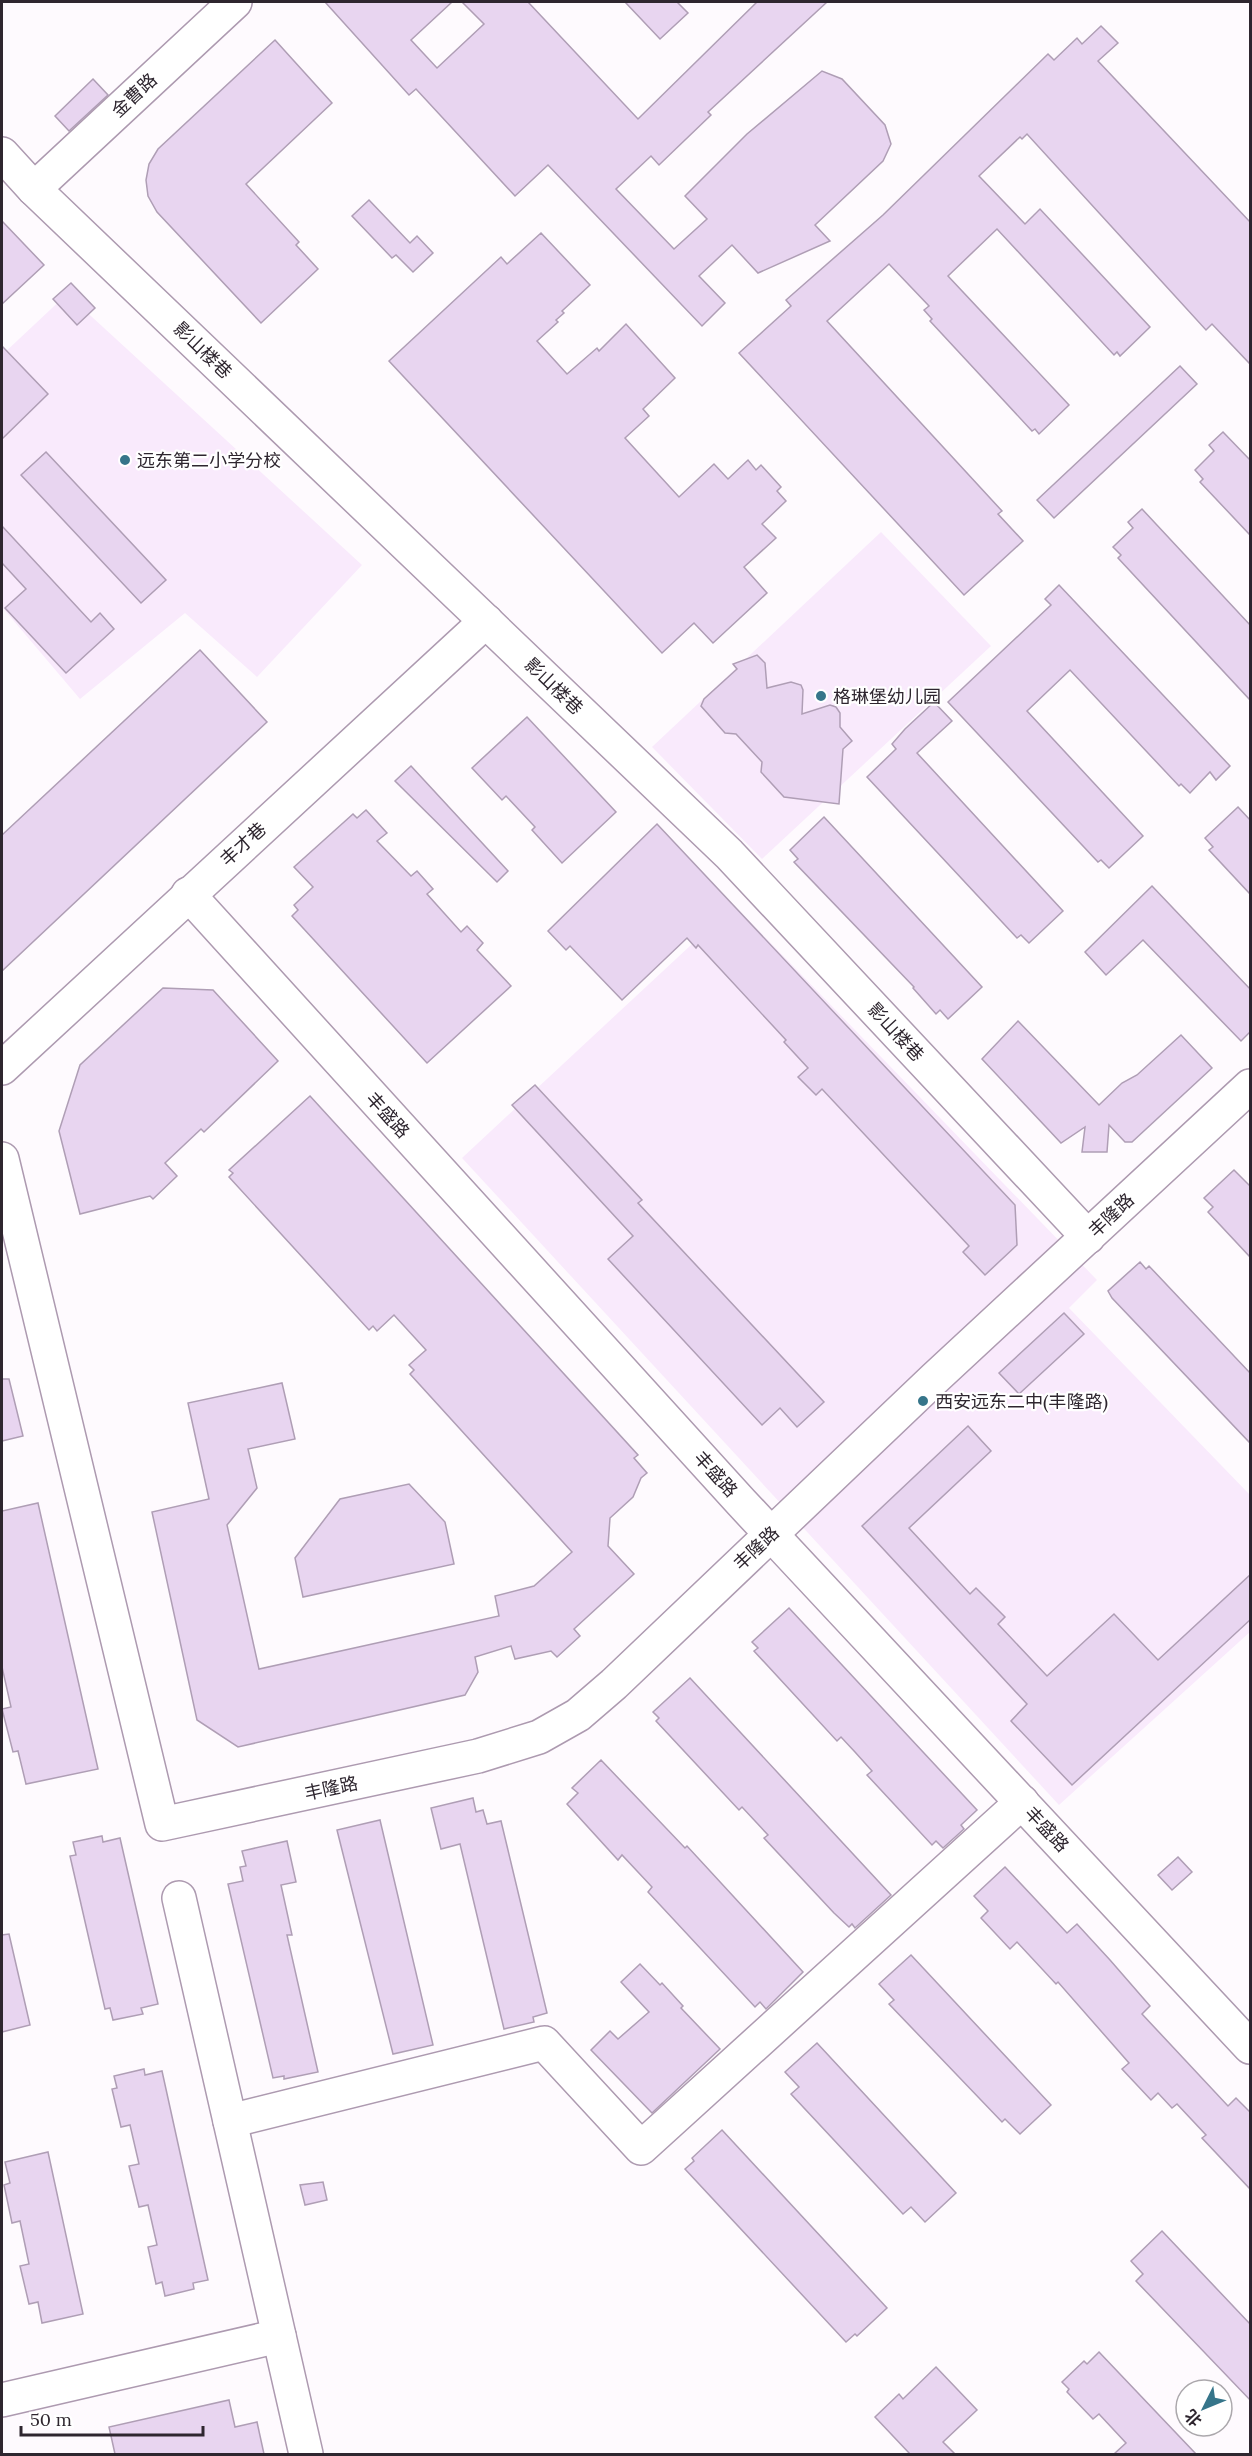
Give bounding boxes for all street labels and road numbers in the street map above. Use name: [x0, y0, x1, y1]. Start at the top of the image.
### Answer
street label: 金曹路: [106, 68, 162, 122]
street label: 影山楼巷: [169, 317, 237, 383]
street label: 影山楼巷: [520, 653, 588, 719]
street label: 丰才巷: [215, 817, 271, 871]
street label: 影山楼巷: [863, 998, 929, 1066]
street label: 丰盛路: [361, 1087, 415, 1143]
street label: 丰隆路: [1083, 1188, 1139, 1242]
street label: 丰盛路: [689, 1446, 743, 1502]
street label: 丰隆路: [728, 1521, 784, 1575]
street label: 丰隆路: [302, 1771, 360, 1805]
street label: 丰盛路: [1020, 1801, 1074, 1857]

